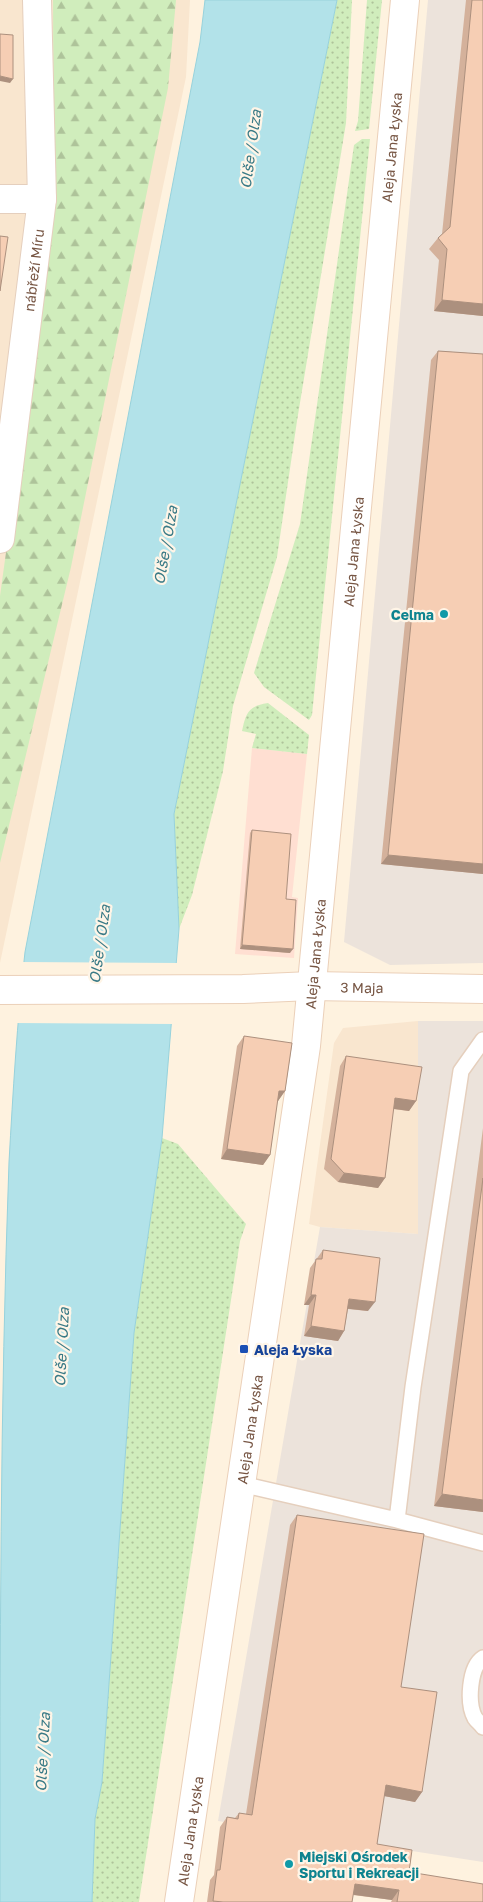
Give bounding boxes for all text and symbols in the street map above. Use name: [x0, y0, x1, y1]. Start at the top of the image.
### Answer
street label: Aleja Jana Łyska: [377, 92, 405, 203]
water label: Olše / Olza: [236, 108, 265, 190]
street label: nábřeží Míru: [20, 228, 47, 312]
street label: Aleja Jana Łyska: [339, 496, 366, 607]
water label: Olše / Olza: [149, 504, 181, 586]
place label: Celma: [391, 606, 434, 623]
marker: Celma: [438, 608, 450, 620]
street label: Aleja Jana Łyska: [301, 898, 328, 1010]
water label: Olše / Olza: [85, 903, 114, 985]
street label: 3 Maja: [340, 978, 384, 996]
water label: Olše / Olza: [50, 1306, 72, 1387]
place label: Aleja Łyska: [254, 1341, 332, 1358]
marker: Aleja Łyska: [238, 1343, 250, 1355]
street label: Aleja Jana Łyska: [233, 1373, 266, 1485]
water label: Olše / Olza: [31, 1711, 53, 1792]
street label: Aleja Jana Łyska: [173, 1775, 206, 1887]
place label: Miejski Ośrodek Sportu i Rekreacji: [299, 1848, 419, 1881]
marker: Miejski Ośrodek Sportu i Rekreacji: [283, 1858, 295, 1870]

